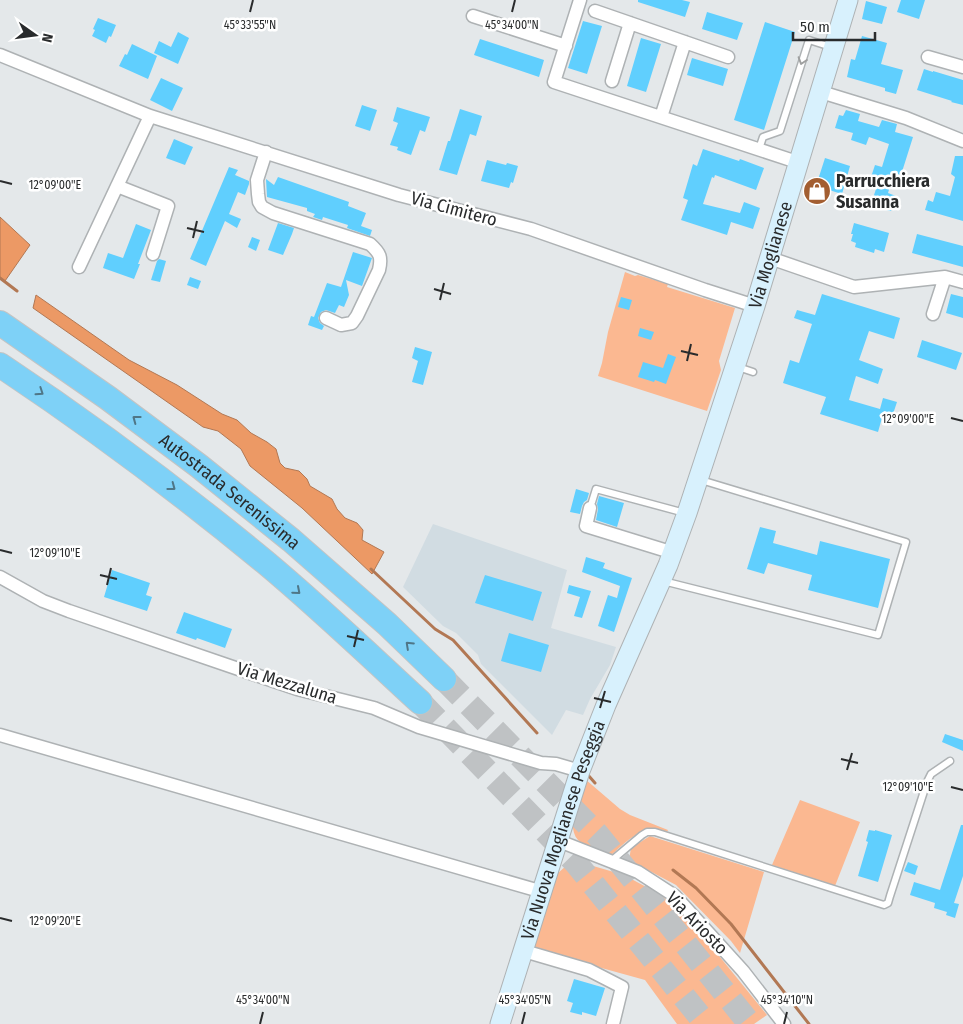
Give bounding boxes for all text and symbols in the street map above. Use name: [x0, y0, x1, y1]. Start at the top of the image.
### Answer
north arrow: [10, 10, 60, 60]
scale bar: [793, 10, 876, 42]
text: 45°33'55"N: [224, 18, 276, 32]
text: 45°34'00"N: [485, 18, 539, 32]
text: 50 m: [800, 18, 830, 36]
text: N: [38, 32, 56, 44]
one-way arrow: [798, 56, 808, 65]
place label: Parrucchiera Susanna: [836, 170, 930, 213]
shop icon: Parrucchiera Susanna: [802, 176, 832, 206]
text: 12°09'00"E: [29, 178, 82, 192]
street label: Via Cimitero: [408, 187, 500, 231]
street label: Via Moglianese: [744, 199, 797, 311]
one-way arrow: [34, 386, 44, 395]
text: 12°09'00"E: [882, 412, 935, 426]
one-way arrow: [133, 416, 142, 424]
street label: Autostrada Serenissima: [155, 429, 305, 554]
one-way arrow: [166, 482, 175, 490]
text: 12°09'10"E: [30, 546, 81, 560]
one-way arrow: [292, 585, 301, 594]
one-way arrow: [405, 642, 414, 651]
street label: Via Mezzaluna: [234, 657, 340, 709]
street label: Via Nuova Moglianese Peseggia: [516, 717, 610, 943]
text: 12°09'10"E: [883, 780, 934, 794]
street label: Via Ariosto: [662, 887, 732, 959]
text: 12°09'20"E: [29, 914, 81, 928]
text: 45°34'00"N: [236, 993, 290, 1007]
text: 45°34'05"N: [499, 993, 551, 1007]
text: 45°34'10"N: [761, 993, 813, 1007]

